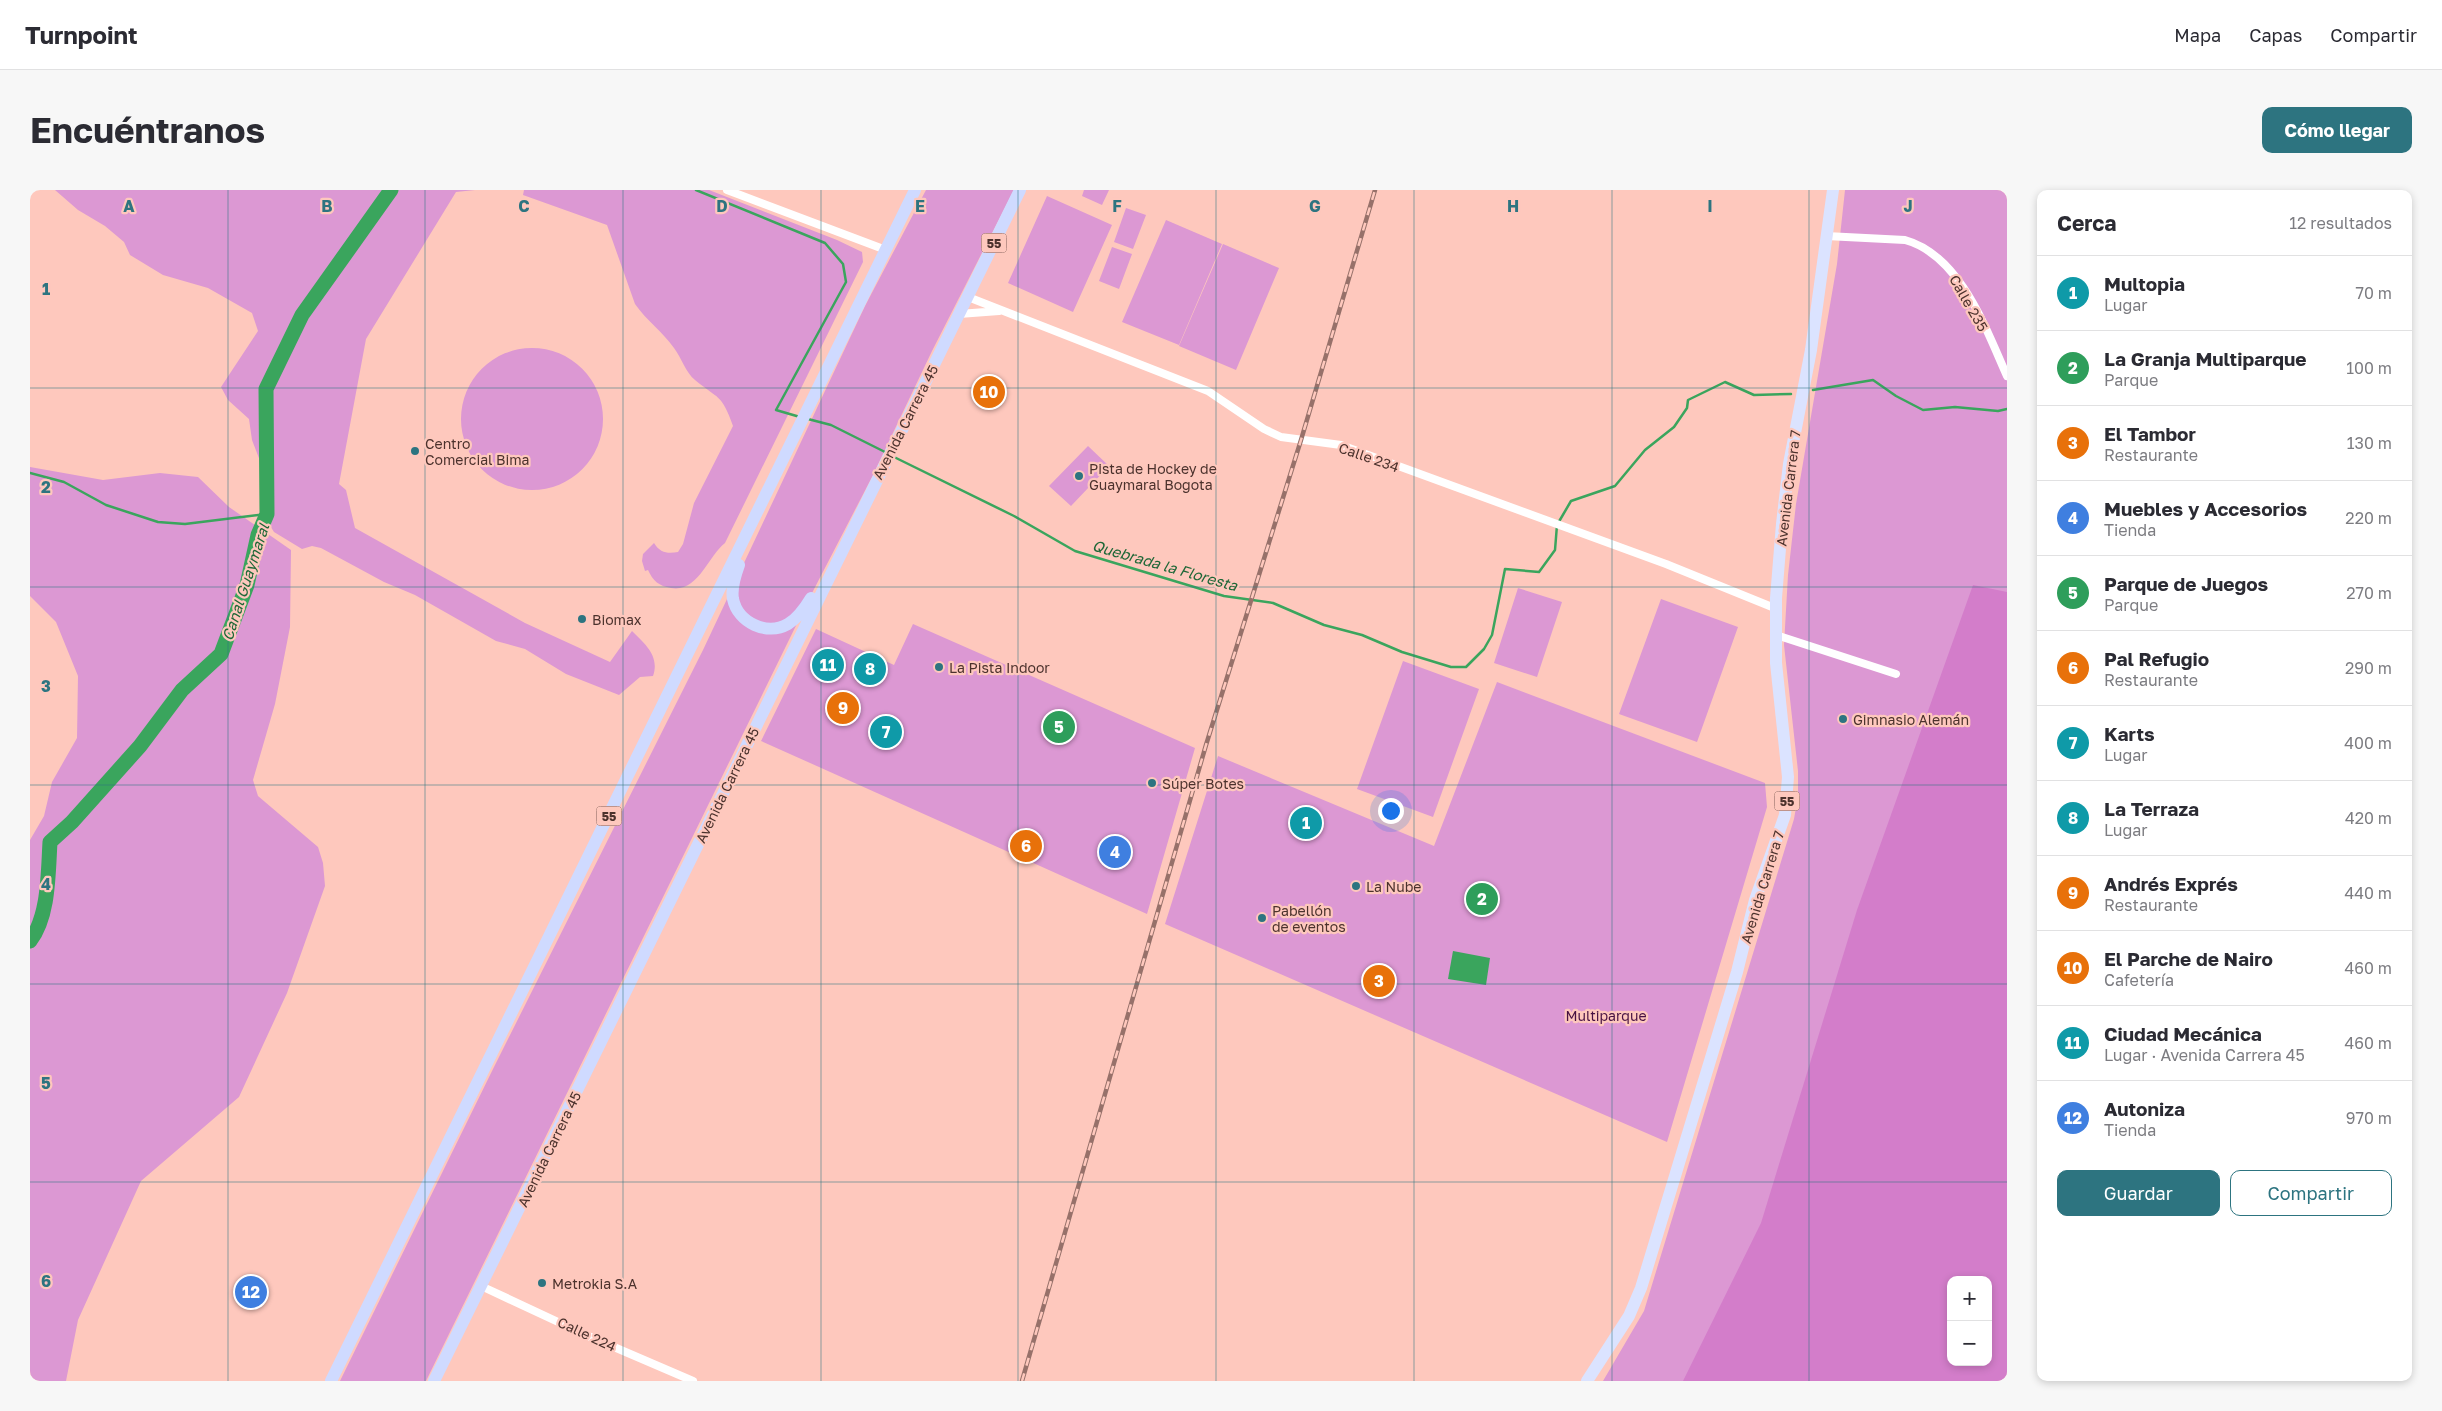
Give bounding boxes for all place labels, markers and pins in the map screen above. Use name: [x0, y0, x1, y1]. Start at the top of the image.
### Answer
pin: 10: [973, 373, 1005, 411]
place label: Centro Comercial Bima: [425, 435, 529, 468]
marker: Centro Comercial Bima: [409, 445, 421, 457]
place label: Pista de Hockey de Guaymaral Bogota: [1089, 460, 1217, 493]
marker: Pista de Hockey de Guaymaral Bogota: [1073, 470, 1085, 482]
place label: Biomax: [592, 611, 642, 628]
marker: Biomax: [576, 613, 588, 625]
pin: 11: [812, 646, 844, 684]
pin: 8: [854, 650, 886, 688]
place label: La Pista Indoor: [949, 659, 1050, 676]
marker: La Pista Indoor: [933, 661, 945, 673]
pin: 9: [827, 689, 859, 727]
pin: 5: [1043, 708, 1075, 746]
place label: Gimnasio Alemán: [1853, 711, 1969, 728]
pin: 7: [870, 713, 902, 751]
marker: Gimnasio Alemán: [1837, 713, 1849, 725]
place label: Súper Botes: [1162, 775, 1244, 792]
marker: Súper Botes: [1146, 777, 1158, 789]
pin: 1: [1290, 804, 1322, 842]
pin: 6: [1010, 827, 1042, 865]
pin: 4: [1099, 833, 1131, 871]
place label: La Nube: [1366, 878, 1421, 895]
marker: La Nube: [1350, 880, 1362, 892]
pin: 2: [1466, 880, 1498, 918]
place label: Pabellón de eventos: [1272, 902, 1346, 935]
marker: Pabellón de eventos: [1256, 912, 1268, 924]
pin: 3: [1363, 962, 1395, 1000]
pin: 12: [235, 1273, 267, 1311]
place label: Metrokia S.A: [552, 1275, 638, 1292]
marker: Metrokia S.A: [536, 1277, 548, 1289]

